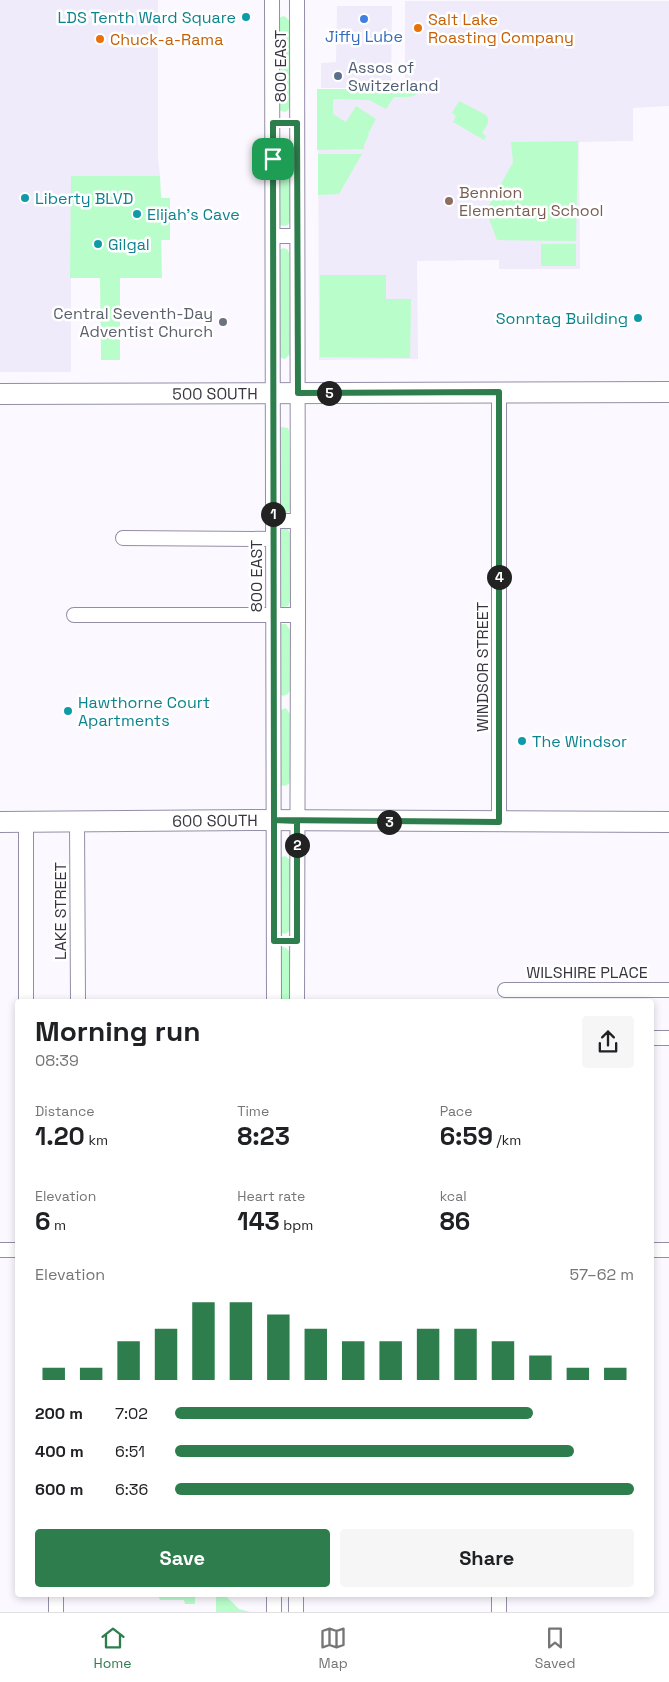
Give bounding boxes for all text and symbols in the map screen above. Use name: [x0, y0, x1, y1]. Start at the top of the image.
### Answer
place label: LDS Tenth Ward Square: [58, 7, 236, 28]
place label: Salt Lake Roasting Company: [428, 9, 574, 48]
marker: LDS Tenth Ward Square: [240, 11, 252, 23]
marker: Jiffy Lube: [358, 13, 370, 25]
marker: Salt Lake Roasting Company: [412, 22, 424, 34]
place label: Jiffy Lube: [325, 26, 403, 47]
place label: Chuck-a-Rama: [110, 29, 223, 50]
street label: 800 EAST: [270, 30, 291, 102]
marker: Chuck-a-Rama: [94, 33, 106, 45]
place label: Assos of Switzerland: [348, 57, 439, 96]
marker: Assos of Switzerland: [332, 70, 344, 82]
pin: [252, 138, 294, 180]
icon: arrive: [259, 145, 287, 173]
place label: Bennion Elementary School: [459, 182, 604, 221]
place label: Liberty BLVD: [35, 188, 133, 209]
marker: Liberty BLVD: [19, 192, 31, 204]
marker: Bennion Elementary School: [443, 195, 455, 207]
place label: Elijah's Cave: [147, 204, 240, 225]
marker: Elijah's Cave: [131, 208, 143, 220]
place label: Gilgal: [108, 234, 150, 255]
marker: Gilgal: [92, 238, 104, 250]
place label: Central Seventh-Day Adventist Church: [53, 303, 213, 342]
place label: Sonntag Building: [496, 308, 628, 329]
marker: Sonntag Building: [632, 312, 644, 324]
marker: Central Seventh-Day Adventist Church: [217, 316, 229, 328]
pin: 5: [316, 380, 342, 406]
street label: 500 SOUTH: [172, 383, 258, 404]
text: 5: [325, 384, 334, 402]
pin: 1: [260, 502, 286, 526]
text: 1: [270, 505, 277, 523]
street label: 800 EAST: [246, 540, 267, 612]
pin: 4: [486, 564, 512, 590]
text: 4: [495, 568, 504, 586]
street label: WINDSOR STREET: [472, 602, 493, 732]
place label: Hawthorne Court Apartments: [78, 692, 210, 731]
marker: Hawthorne Court Apartments: [62, 705, 74, 717]
place label: The Windsor: [532, 731, 627, 752]
marker: The Windsor: [516, 735, 528, 747]
street label: 600 SOUTH: [172, 809, 258, 831]
pin: 3: [376, 810, 402, 834]
text: 3: [385, 813, 394, 831]
pin: 2: [284, 832, 310, 858]
text: 2: [293, 836, 302, 854]
street label: LAKE STREET: [50, 862, 71, 960]
street label: WILSHIRE PLACE: [526, 962, 648, 983]
text: Morning run: [35, 1013, 200, 1049]
button: share: [582, 1016, 634, 1068]
text: 08:39: [35, 1050, 79, 1071]
text: Distance: [35, 1102, 95, 1120]
text: Time: [237, 1102, 269, 1120]
text: Pace: [440, 1102, 472, 1120]
text: 1.20: [35, 1120, 85, 1152]
text: 8:23: [237, 1120, 290, 1152]
text: 6:59: [440, 1120, 493, 1152]
text: km: [85, 1131, 108, 1149]
text: /km: [493, 1131, 521, 1149]
text: Elevation: [35, 1187, 96, 1205]
text: Heart rate: [237, 1187, 305, 1205]
text: kcal: [440, 1187, 467, 1205]
text: 6: [35, 1205, 50, 1237]
text: 143: [237, 1205, 280, 1237]
text: 86: [440, 1205, 470, 1237]
text: m: [50, 1216, 66, 1234]
text: bpm: [280, 1216, 313, 1234]
text: Elevation: [35, 1264, 105, 1285]
text: 57–62 m: [570, 1264, 634, 1285]
text: 200 m: [35, 1403, 83, 1424]
text: 7:02: [115, 1403, 148, 1424]
text: 400 m: [35, 1441, 84, 1462]
text: 6:51: [115, 1441, 145, 1462]
text: 600 m: [35, 1479, 83, 1500]
text: 6:36: [115, 1479, 148, 1500]
button: Save: [35, 1529, 330, 1587]
button: Share: [340, 1529, 634, 1587]
tab: Home: [93, 1624, 132, 1672]
tab: Map: [319, 1624, 348, 1672]
tab: Saved: [535, 1624, 576, 1672]

